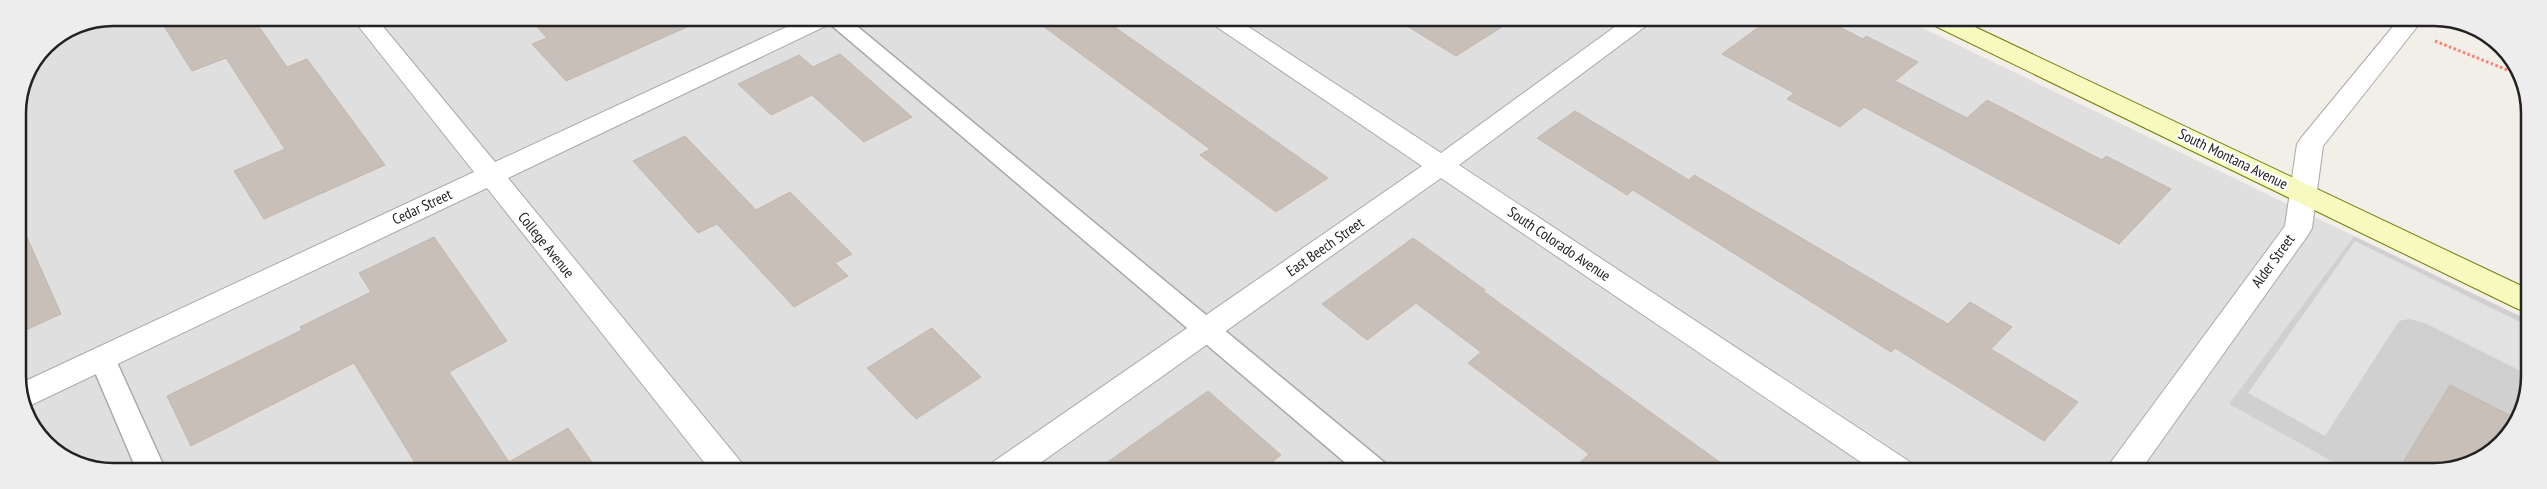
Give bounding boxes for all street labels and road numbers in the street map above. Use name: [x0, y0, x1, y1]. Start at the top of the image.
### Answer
street label: South Montana Avenue: [2175, 124, 2291, 193]
street label: Cedar Street: [389, 185, 455, 229]
street label: South Colorado Avenue: [1504, 202, 1614, 285]
street label: College Avenue: [514, 208, 579, 282]
street label: East Beech Street: [1282, 213, 1367, 280]
street label: Alder Street: [2247, 230, 2298, 291]

